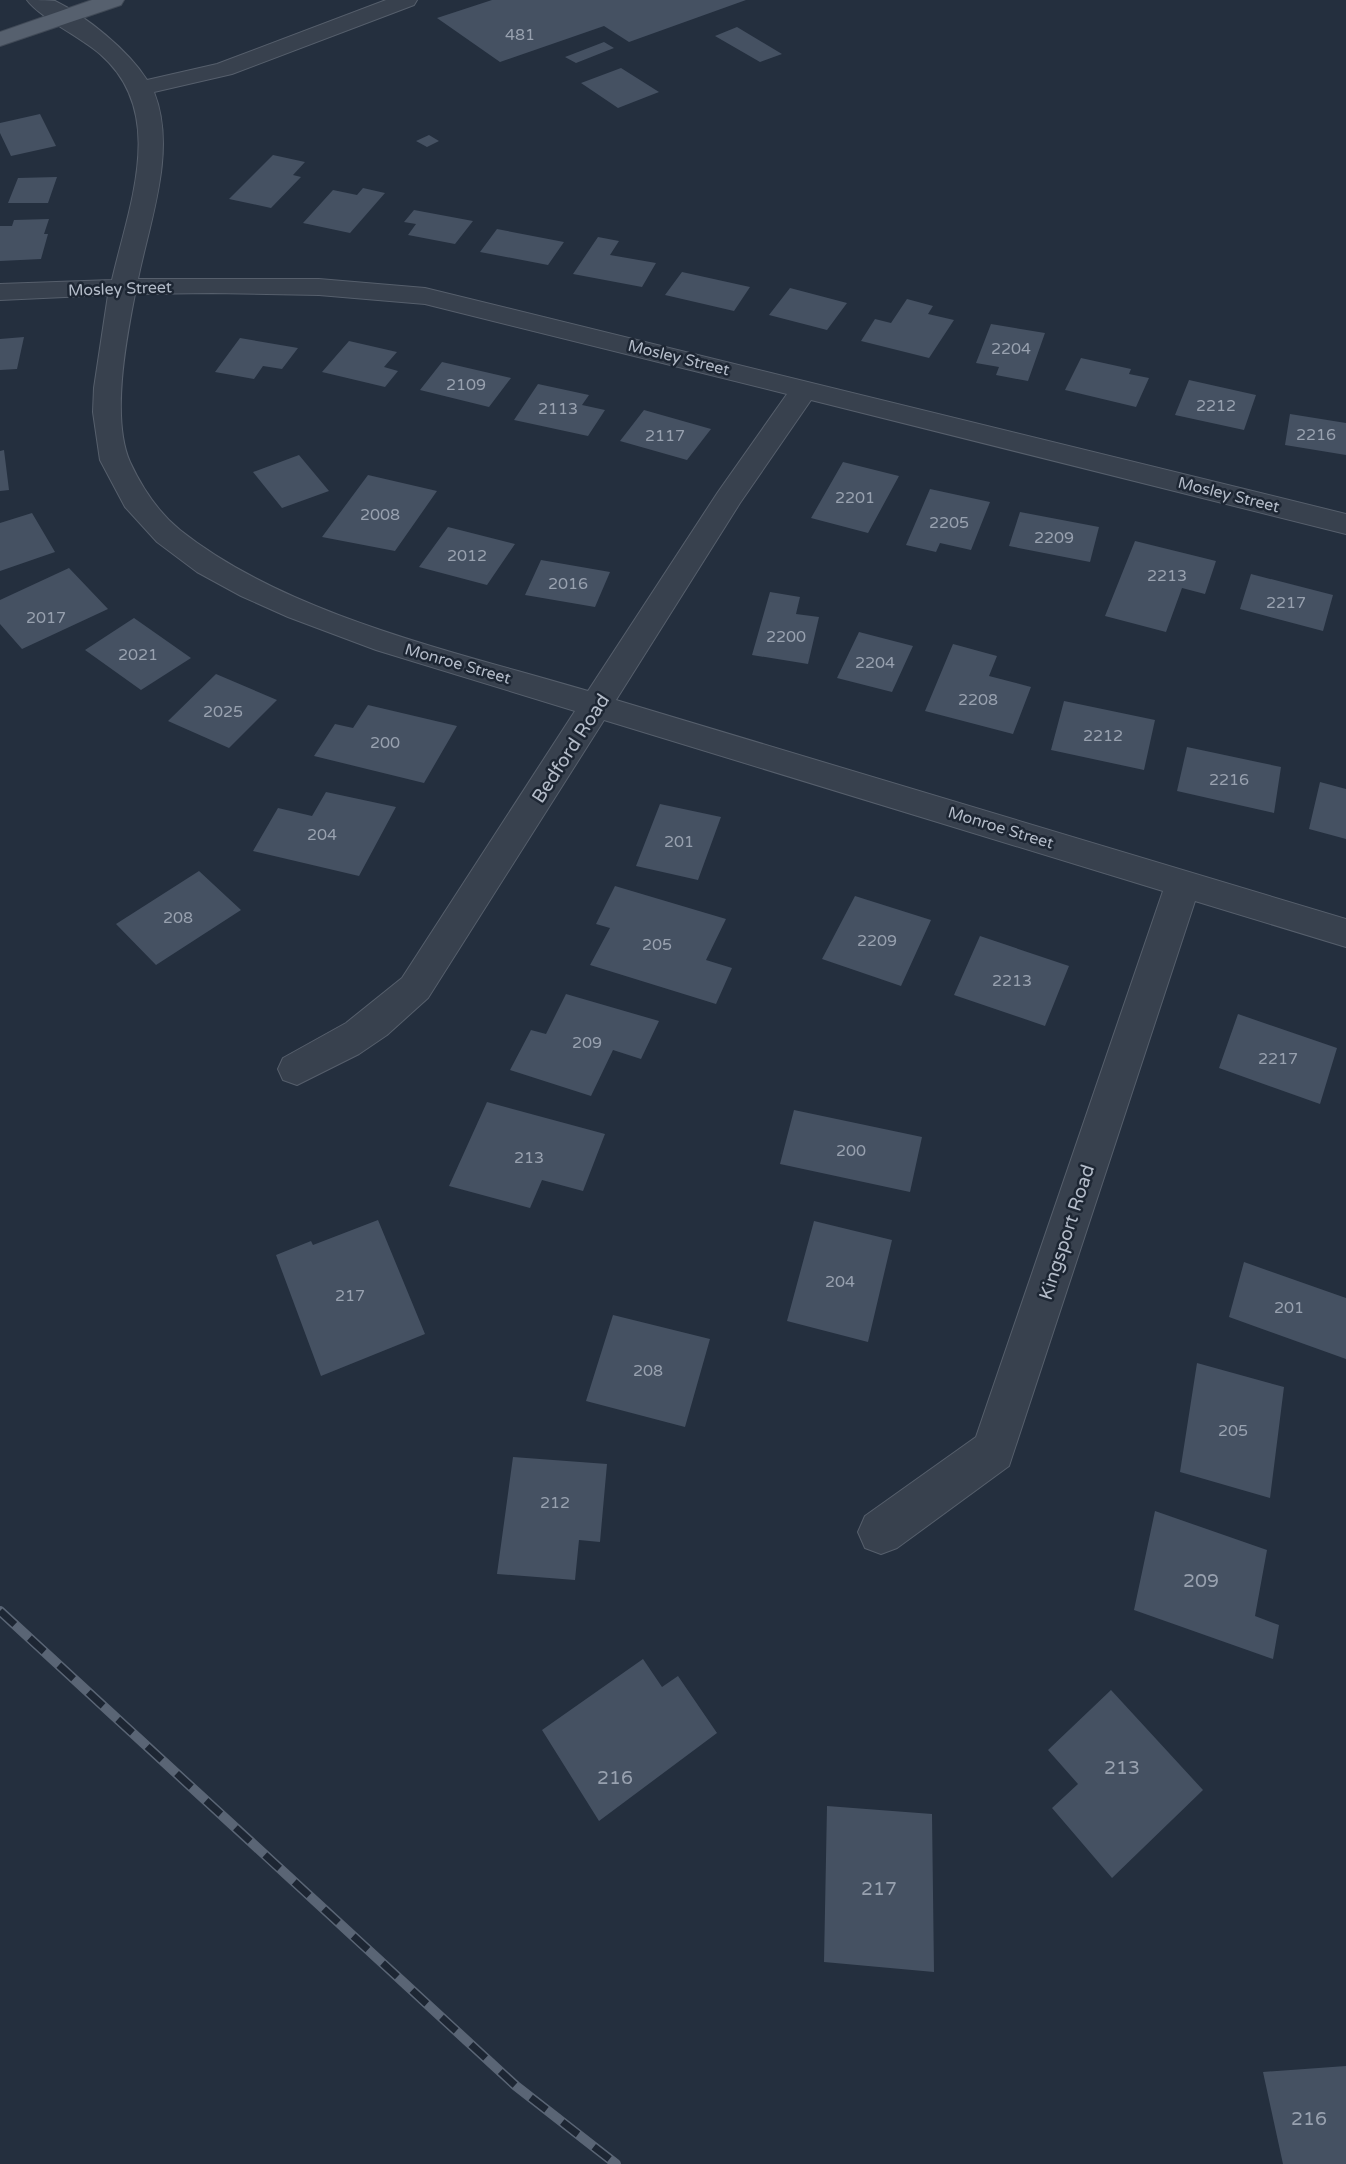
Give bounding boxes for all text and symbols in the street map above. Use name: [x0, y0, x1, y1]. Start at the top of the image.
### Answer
house number: 481: [505, 25, 535, 45]
street label: Mosley Street: [68, 277, 172, 301]
street label: Mosley Street: [626, 336, 732, 380]
house number: 2204: [991, 339, 1031, 359]
house number: 2109: [446, 375, 486, 395]
house number: 2212: [1196, 396, 1236, 416]
house number: 2113: [538, 399, 578, 419]
house number: 2216: [1296, 425, 1336, 445]
house number: 2117: [645, 426, 685, 446]
street label: Mosley Street: [1176, 473, 1282, 517]
house number: 2201: [835, 488, 875, 508]
house number: 2008: [360, 505, 400, 525]
house number: 2205: [929, 513, 969, 533]
house number: 2209: [1034, 528, 1074, 548]
house number: 2012: [447, 546, 487, 566]
house number: 2213: [1147, 566, 1187, 586]
house number: 2016: [548, 574, 588, 594]
house number: 2217: [1266, 593, 1306, 613]
house number: 2017: [26, 608, 66, 628]
house number: 2200: [766, 627, 806, 647]
street label: Monroe Street: [402, 639, 513, 689]
house number: 2021: [118, 645, 158, 665]
house number: 2204: [855, 653, 895, 673]
street label: Bedford Road: [527, 690, 614, 807]
house number: 2208: [958, 690, 998, 710]
house number: 2025: [203, 702, 243, 722]
house number: 2212: [1083, 726, 1123, 746]
house number: 200: [370, 733, 400, 753]
house number: 2216: [1209, 770, 1249, 790]
street label: Monroe Street: [946, 802, 1056, 853]
house number: 204: [307, 825, 337, 845]
house number: 201: [664, 832, 694, 852]
house number: 208: [163, 908, 193, 928]
house number: 2209: [857, 931, 897, 951]
house number: 205: [642, 935, 672, 955]
house number: 2213: [992, 971, 1032, 991]
house number: 209: [572, 1033, 602, 1053]
house number: 2217: [1258, 1049, 1298, 1069]
house number: 200: [836, 1141, 866, 1161]
house number: 213: [514, 1148, 544, 1168]
street label: Kingsport Road: [1035, 1162, 1099, 1303]
house number: 204: [825, 1272, 855, 1292]
house number: 217: [335, 1286, 365, 1306]
house number: 201: [1274, 1298, 1304, 1318]
house number: 208: [633, 1361, 663, 1381]
house number: 205: [1218, 1421, 1248, 1441]
house number: 212: [540, 1493, 570, 1513]
house number: 209: [1183, 1570, 1219, 1592]
house number: 213: [1104, 1757, 1140, 1779]
house number: 216: [597, 1767, 633, 1789]
house number: 217: [861, 1878, 897, 1900]
house number: 216: [1291, 2108, 1327, 2130]

